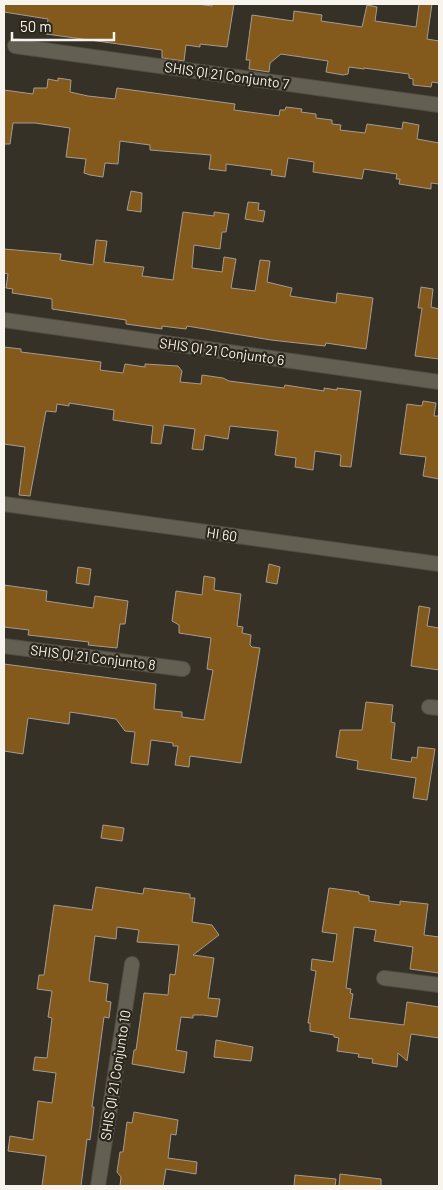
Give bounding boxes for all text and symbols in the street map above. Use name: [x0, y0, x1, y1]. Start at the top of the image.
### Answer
scale bar: [12, 10, 115, 42]
text: 50 m: [20, 17, 52, 35]
street label: SHIS QI 21 Conjunto 7: [164, 58, 291, 92]
street label: SHIS QI 21 Conjunto 6: [158, 334, 286, 368]
street label: HI 60: [206, 523, 238, 545]
street label: SHIS QI 21 Conjunto 8: [29, 641, 157, 673]
street label: SHIS QI 21 Conjunto 10: [96, 1009, 134, 1141]

